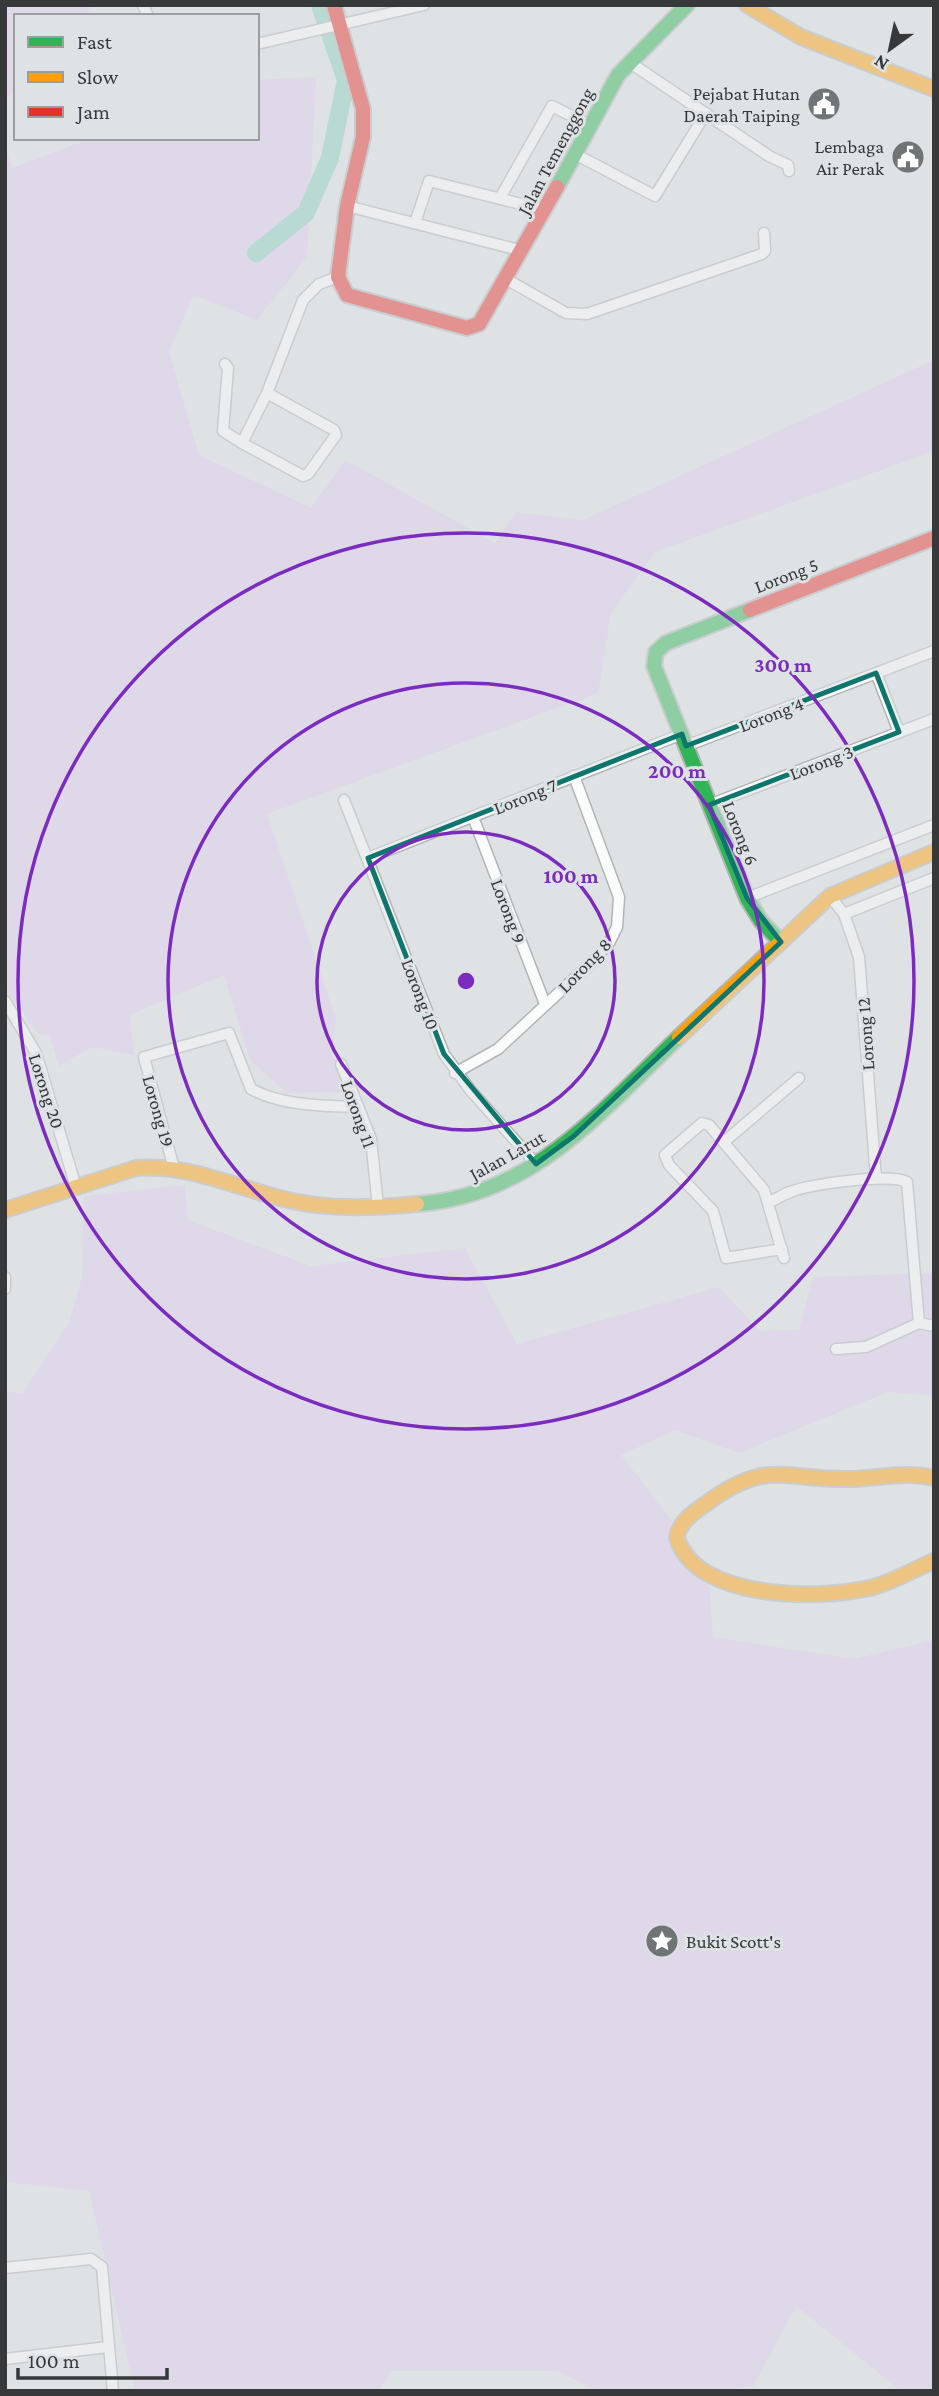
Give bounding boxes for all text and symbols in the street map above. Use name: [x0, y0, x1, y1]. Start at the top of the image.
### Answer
legend: [14, 14, 259, 140]
north arrow: [855, 14, 925, 84]
text: Fast: [77, 30, 113, 54]
text: N: [870, 50, 892, 75]
text: Slow: [77, 65, 119, 89]
place label: Pejabat Hutan Daerah Taiping: [683, 83, 800, 126]
street label: Jalan Temenggong: [512, 84, 598, 220]
public building icon: Pejabat Hutan Daerah Taiping: [805, 85, 843, 123]
text: Jam: [75, 100, 110, 124]
place label: Lembaga Air Perak: [814, 136, 885, 179]
public building icon: Lembaga Air Perak: [889, 138, 927, 176]
street label: Lorong 5: [751, 554, 821, 597]
text: 300 m: [754, 653, 812, 677]
street label: Lorong 4: [736, 693, 806, 736]
street label: Lorong 3: [786, 741, 856, 784]
text: 200 m: [648, 759, 706, 783]
street label: Lorong 7: [490, 774, 560, 819]
street label: Lorong 6: [718, 798, 763, 868]
text: 100 m: [543, 864, 599, 888]
street label: Lorong 9: [487, 876, 530, 946]
street label: Lorong 8: [553, 934, 615, 997]
street label: Lorong 10: [397, 956, 444, 1033]
centre of rings: [454, 969, 478, 993]
street label: Lorong 12: [852, 997, 879, 1071]
street label: Lorong 20: [25, 1051, 68, 1131]
street label: Lorong 19: [138, 1073, 179, 1149]
street label: Lorong 11: [337, 1078, 380, 1151]
street label: Jalan Larut: [464, 1126, 549, 1186]
place icon: Bukit Scott's: [643, 1922, 681, 1960]
place label: Bukit Scott's: [686, 1931, 781, 1952]
scale bar: [18, 2336, 166, 2380]
text: 100 m: [28, 2349, 80, 2373]

